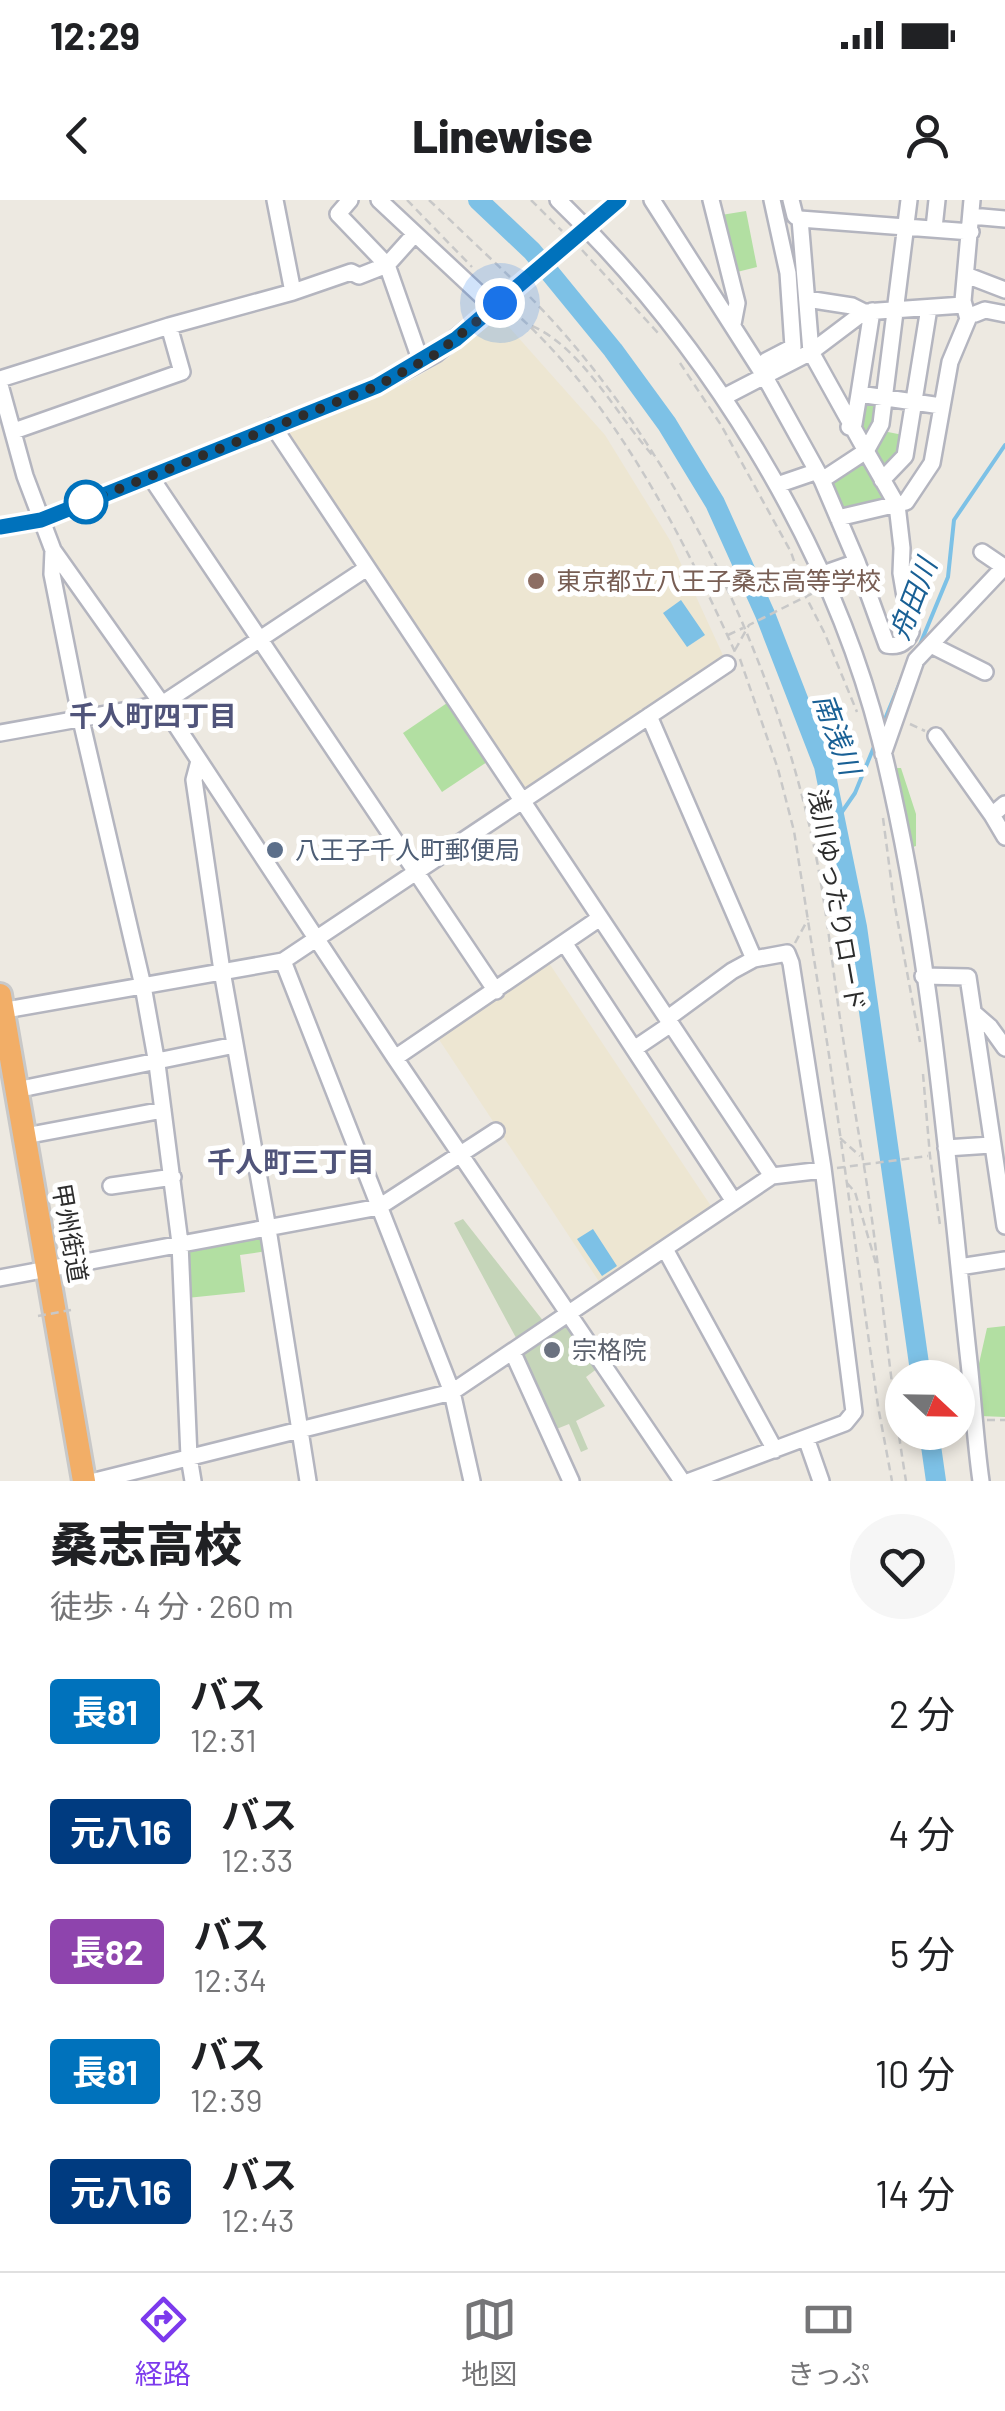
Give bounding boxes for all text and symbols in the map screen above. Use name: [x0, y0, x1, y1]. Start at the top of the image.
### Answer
text: 12:29: [50, 12, 140, 58]
icon: back: [50, 108, 105, 163]
text: Linewise: [412, 108, 593, 162]
icon: person: [900, 108, 955, 163]
your location: [475, 278, 525, 328]
unlabelled marker: [65, 481, 107, 523]
water label: 舟田川: [881, 551, 944, 644]
place label: 東京都立八王子桑志高等学校: [556, 565, 881, 595]
marker: 東京都立八王子桑志高等学校: [525, 570, 547, 592]
water label: 南浅川: [808, 688, 869, 782]
district label: 千人町四丁目: [69, 698, 237, 732]
street label: 浅川ゆったりロード: [804, 786, 872, 1013]
place label: 八王子千人町郵便局: [295, 834, 520, 864]
marker: 八王子千人町郵便局: [264, 839, 286, 861]
district label: 千人町三丁目: [207, 1144, 375, 1178]
street label: 甲州街道: [48, 1181, 94, 1285]
place label: 宗格院: [572, 1334, 647, 1364]
marker: 宗格院: [541, 1339, 563, 1361]
north arrow: [885, 1360, 975, 1450]
map controls: [885, 1360, 975, 1450]
text: 桑志高校: [50, 1514, 242, 1572]
button: heart: [850, 1514, 955, 1619]
text: 徒歩 · 4 分 · 260 m: [50, 1586, 294, 1624]
text: バス: [190, 1671, 266, 1717]
text: 長81: [72, 1690, 138, 1732]
text: 2 分: [889, 1690, 955, 1736]
text: 12:31: [190, 1720, 257, 1758]
text: バス: [221, 1791, 297, 1837]
text: 元八16: [70, 1810, 171, 1852]
text: 4 分: [888, 1810, 955, 1856]
text: 12:33: [221, 1840, 293, 1878]
text: バス: [194, 1911, 270, 1957]
text: 長82: [70, 1930, 144, 1972]
text: 5 分: [890, 1930, 955, 1976]
text: 12:34: [194, 1960, 267, 1998]
text: バス: [190, 2031, 266, 2077]
text: 長81: [72, 2050, 138, 2092]
text: 10 分: [875, 2050, 955, 2096]
text: 12:39: [190, 2080, 262, 2118]
text: バス: [221, 2151, 297, 2197]
text: 元八16: [70, 2170, 171, 2212]
text: 14 分: [875, 2170, 955, 2216]
text: 12:43: [221, 2200, 295, 2238]
tab: 経路: [135, 2292, 191, 2392]
tab: 地図: [461, 2292, 517, 2392]
tab: きっぷ: [787, 2292, 870, 2392]

